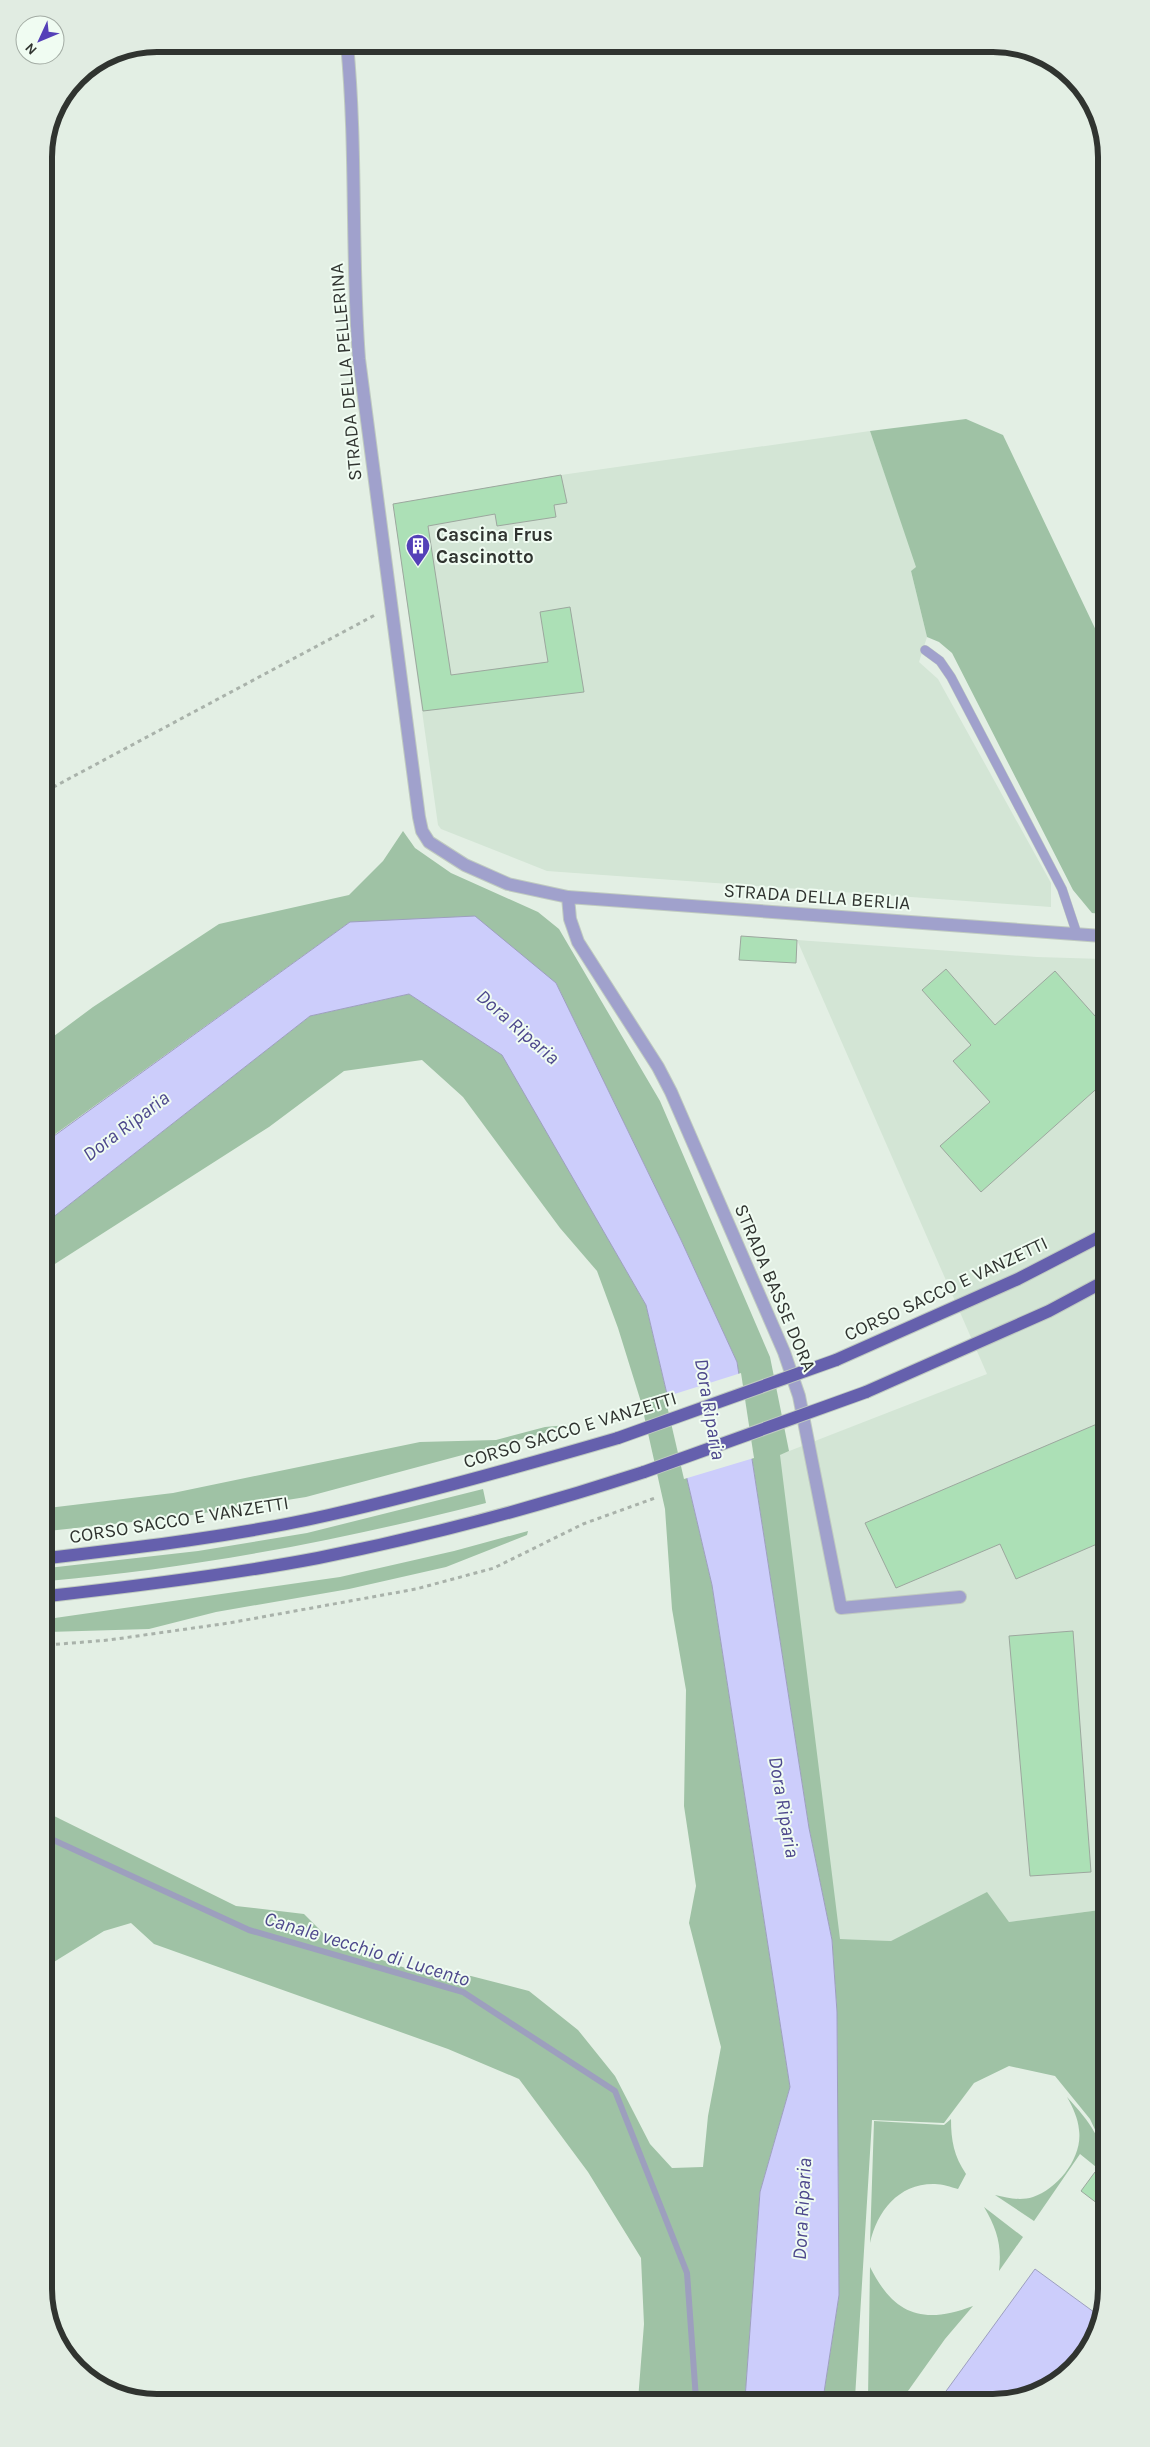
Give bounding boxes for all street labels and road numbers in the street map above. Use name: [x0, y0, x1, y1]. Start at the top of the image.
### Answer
street label: STRADA DELLA PELLERINA: [326, 262, 366, 482]
street label: STRADA DELLA BERLIA: [723, 879, 911, 915]
street label: STRADA BASSE DORA: [730, 1201, 820, 1375]
street label: CORSO SACCO E VANZETTI: [841, 1232, 1051, 1346]
street label: CORSO SACCO E VANZETTI: [461, 1387, 679, 1473]
street label: CORSO SACCO E VANZETTI: [68, 1492, 290, 1548]

